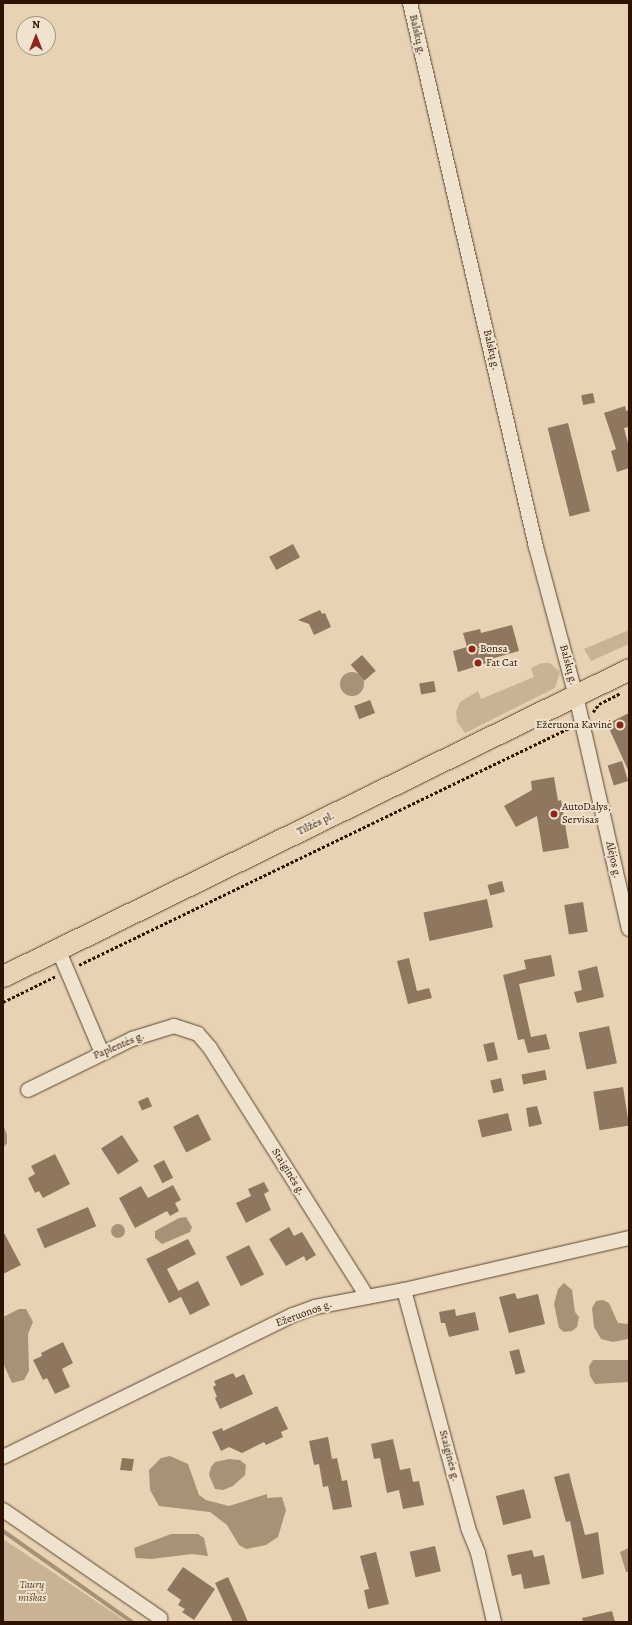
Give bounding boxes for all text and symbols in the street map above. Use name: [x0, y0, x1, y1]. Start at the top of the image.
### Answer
street label: Balskų g.: [406, 13, 428, 57]
north arrow: [16, 16, 56, 56]
text: N: [32, 17, 40, 32]
street label: Balskų g.: [480, 328, 502, 372]
place label: Bonsa: [480, 642, 508, 656]
street label: Balskų g.: [556, 643, 580, 687]
marker: Bonsa: [467, 644, 477, 654]
place label: Fat Cat: [486, 656, 518, 670]
marker: Fat Cat: [473, 658, 483, 668]
place label: Ežeruona Kavinė: [536, 718, 612, 732]
marker: Ežeruona Kavinė: [615, 720, 625, 730]
place label: AutoDalys, Servisas: [562, 801, 611, 827]
street label: Tilžės pl.: [295, 809, 337, 839]
marker: AutoDalys, Servisas: [549, 809, 559, 819]
street label: Alėjos g.: [602, 840, 624, 880]
street label: Paplentės g.: [91, 1029, 147, 1063]
street label: Staiginės g.: [268, 1146, 308, 1198]
street label: Ežeruonos g.: [274, 1298, 334, 1330]
street label: Staiginės g.: [436, 1429, 462, 1483]
park label: Taurų miškas: [18, 1579, 46, 1605]

